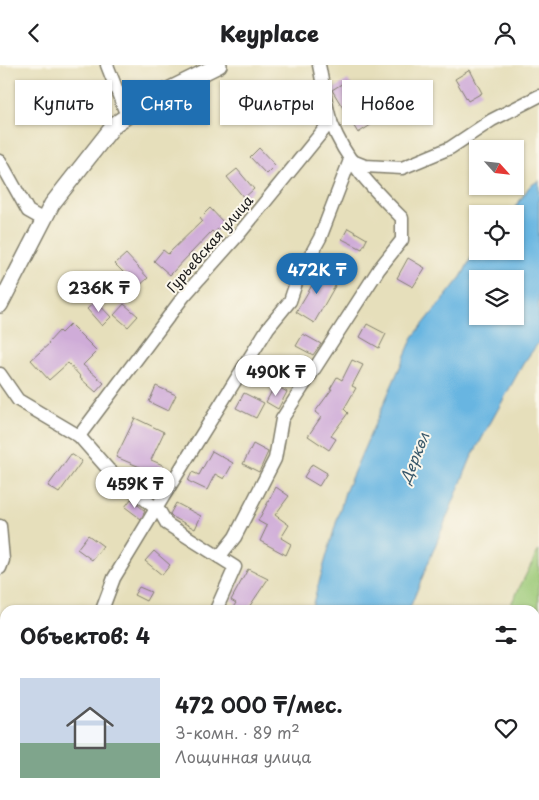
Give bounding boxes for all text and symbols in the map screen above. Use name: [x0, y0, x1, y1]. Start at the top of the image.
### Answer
text: Keyplace: [220, 16, 319, 49]
icon: back: [20, 19, 48, 47]
icon: person: [491, 19, 519, 47]
chip: Купить: [15, 80, 112, 125]
chip: Снять: [122, 80, 210, 125]
chip: Фильтры: [220, 80, 332, 125]
chip: Новое: [342, 80, 433, 125]
north arrow: [469, 140, 524, 195]
map controls: [469, 140, 524, 325]
street label: Гурьевская улица: [161, 190, 258, 297]
button: locate: [469, 205, 524, 260]
pin: 472K ₸: [276, 253, 358, 295]
text: 472K ₸: [288, 257, 346, 281]
button: layers: [469, 270, 524, 325]
pin: 236K ₸: [58, 271, 140, 313]
text: 236K ₸: [68, 275, 130, 299]
pin: 490K ₸: [235, 355, 317, 397]
text: 490K ₸: [246, 359, 306, 383]
water label: Деркөл: [392, 428, 434, 488]
pin: 459K ₸: [94, 467, 176, 509]
text: 459K ₸: [107, 471, 164, 495]
text: Объектов: 4: [20, 619, 150, 651]
icon: filters: [492, 621, 520, 649]
text: 472 000 ₸/мес.: [175, 688, 342, 720]
icon: home: [60, 698, 120, 758]
icon: heart: [492, 714, 520, 742]
text: 3-комн. · 89 m²: [175, 720, 300, 744]
text: Лощинная улица: [175, 744, 311, 768]

